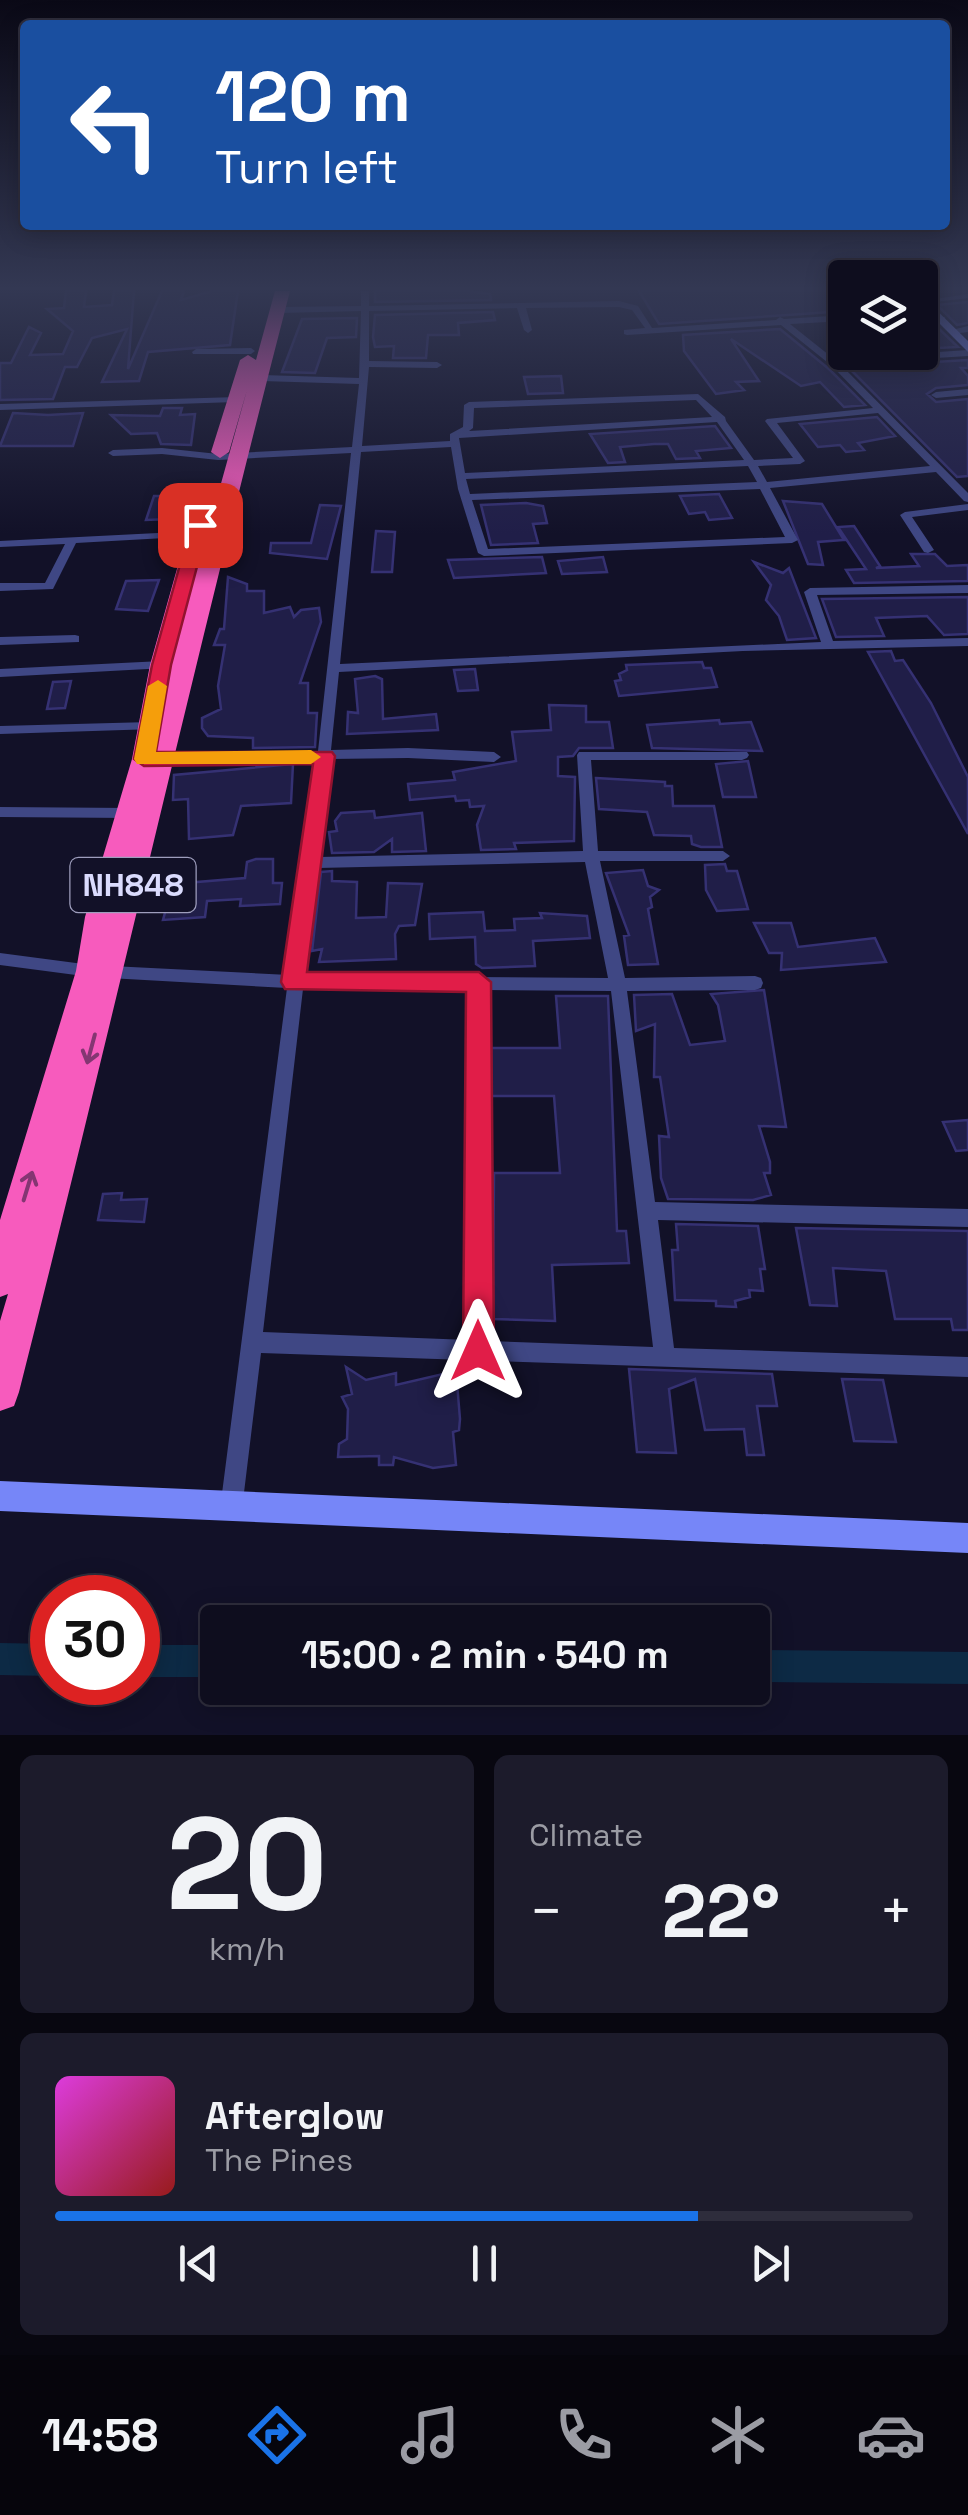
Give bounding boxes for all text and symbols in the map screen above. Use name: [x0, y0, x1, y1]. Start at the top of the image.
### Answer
text: 120 m: [215, 52, 411, 141]
icon: left: [50, 60, 180, 190]
text: Turn left: [215, 139, 398, 196]
map controls: [828, 260, 938, 370]
button: layers: [828, 260, 938, 370]
pin: [158, 483, 243, 568]
icon: arrive: [173, 498, 228, 553]
road number: NH848: [70, 858, 196, 912]
one-way arrow: [81, 1033, 100, 1064]
one-way arrow: [20, 1170, 38, 1202]
position arrow: [426, 1299, 530, 1403]
speed limit sign: 30: [30, 1575, 160, 1705]
text: 15:00 · 2 min · 540 m: [301, 1631, 669, 1679]
text: 20: [166, 1781, 328, 1947]
text: Climate: [529, 1815, 643, 1855]
text: 22°: [662, 1863, 780, 1959]
text: −: [529, 1876, 563, 1946]
text: +: [879, 1876, 913, 1946]
text: km/h: [209, 1929, 285, 1969]
text: Afterglow: [205, 2092, 385, 2140]
text: The Pines: [205, 2140, 353, 2180]
icon: previous: [171, 2236, 226, 2291]
icon: pause: [457, 2236, 512, 2291]
icon: next: [743, 2236, 798, 2291]
icon: directions: [242, 2400, 312, 2470]
icon: music: [395, 2400, 465, 2470]
icon: phone: [549, 2400, 619, 2470]
icon: climate: [703, 2400, 773, 2470]
icon: car: [856, 2400, 926, 2470]
text: 14:58: [42, 2407, 158, 2464]

